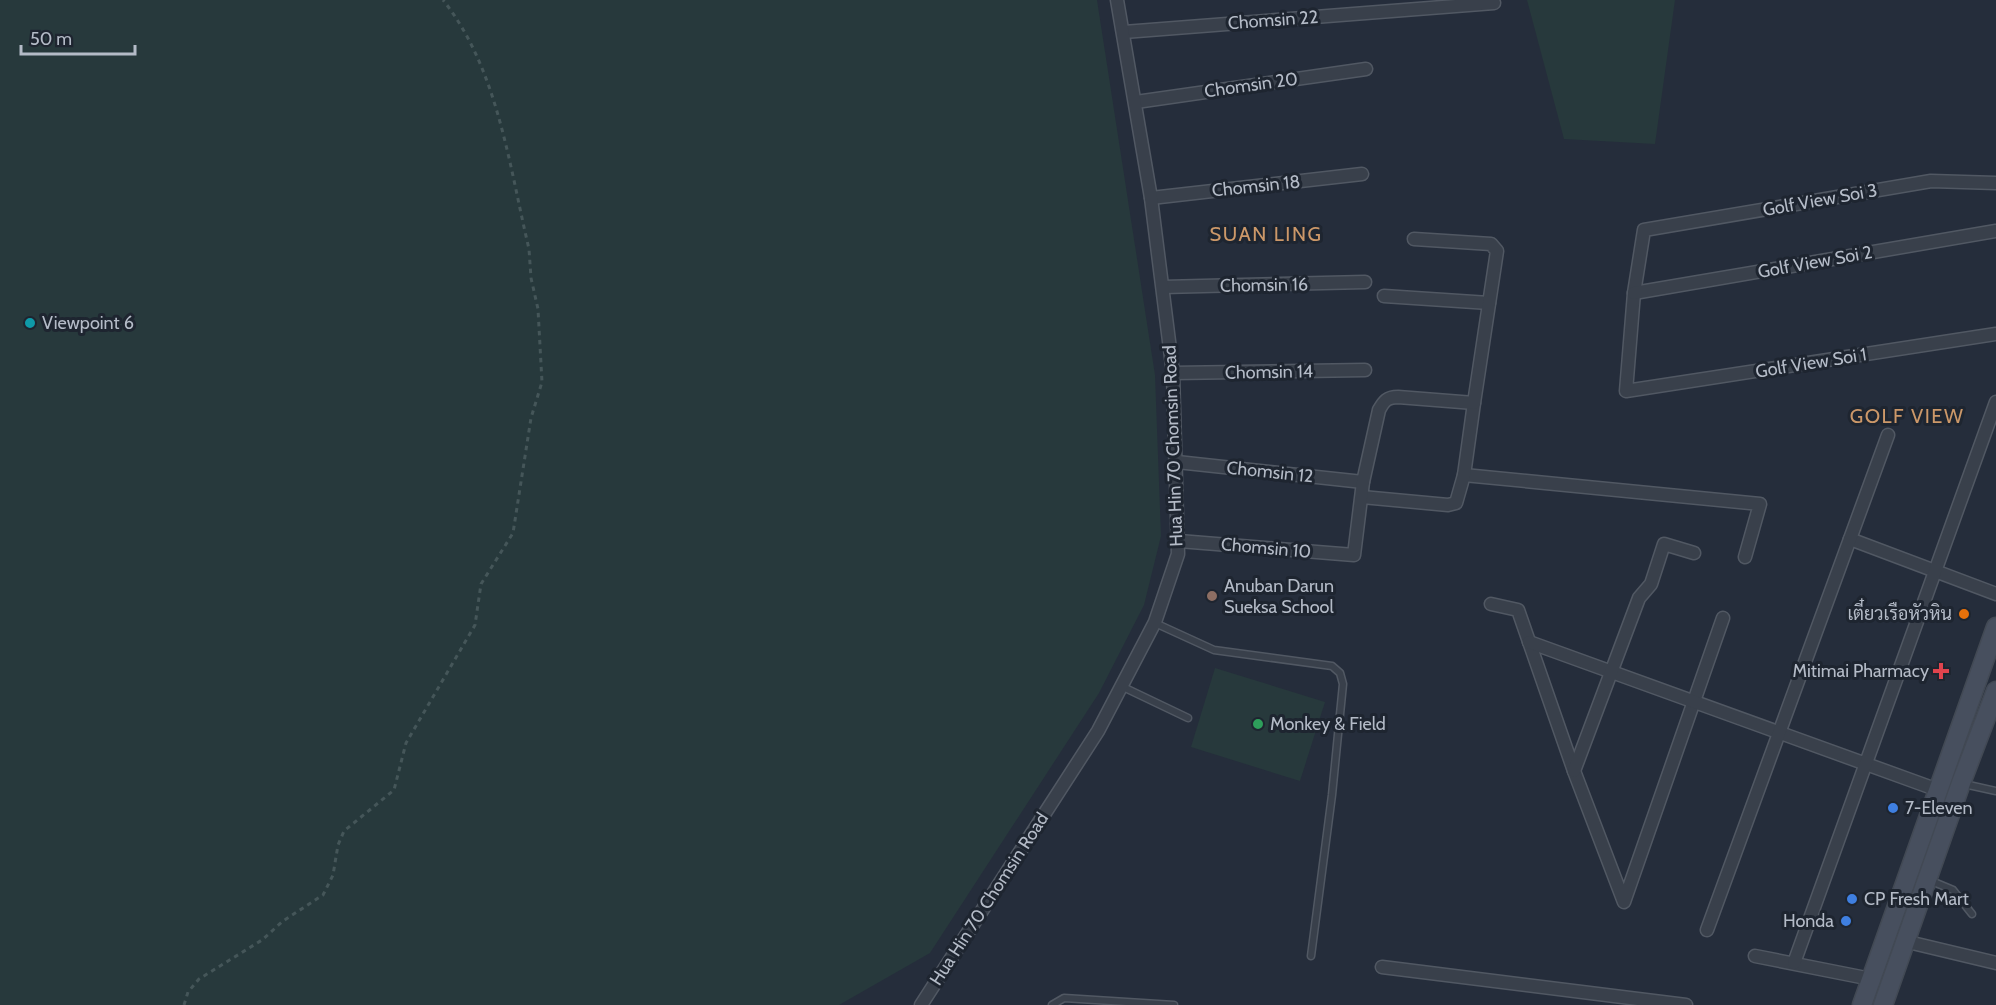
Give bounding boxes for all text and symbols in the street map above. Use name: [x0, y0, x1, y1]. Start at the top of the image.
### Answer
street label: Chomsin 22: [1227, 6, 1319, 34]
scale bar: [21, 18, 135, 56]
text: 50 m: [30, 28, 72, 50]
street label: Chomsin 20: [1203, 68, 1299, 102]
street label: Chomsin 18: [1211, 170, 1301, 202]
street label: Golf View Soi 3: [1761, 179, 1879, 221]
district label: SUAN LING: [1210, 222, 1322, 246]
street label: Golf View Soi 2: [1756, 241, 1874, 283]
street label: Chomsin 16: [1220, 273, 1308, 297]
place label: Viewpoint 6: [42, 312, 134, 334]
marker: Viewpoint 6: [23, 316, 37, 330]
street label: Golf View Soi 1: [1754, 343, 1868, 383]
street label: Hua Hin 70 Chomsin Road: [1158, 345, 1188, 547]
street label: Chomsin 14: [1225, 360, 1313, 384]
district label: GOLF VIEW: [1850, 404, 1964, 428]
street label: Chomsin 12: [1225, 457, 1315, 487]
street label: Chomsin 10: [1220, 533, 1312, 563]
place label: Anuban Darun Sueksa School: [1224, 575, 1334, 618]
marker: Anuban Darun Sueksa School: [1205, 589, 1219, 603]
place label: เตี๋ยวเรือหัวหิน: [1848, 598, 1952, 625]
marker: เตี๋ยวเรือหัวหิน: [1957, 607, 1971, 621]
place label: Mitimai Pharmacy: [1793, 660, 1929, 682]
marker: Mitimai Pharmacy: [1934, 664, 1948, 678]
place label: Monkey & Field: [1270, 713, 1386, 735]
marker: Monkey & Field: [1251, 717, 1265, 731]
place label: 7-Eleven: [1905, 797, 1973, 819]
marker: 7-Eleven: [1886, 801, 1900, 815]
street label: Hua Hin 70 Chomsin Road: [925, 808, 1053, 990]
place label: CP Fresh Mart: [1864, 888, 1969, 910]
marker: CP Fresh Mart: [1845, 892, 1859, 906]
place label: Honda: [1783, 910, 1834, 932]
marker: Honda: [1839, 914, 1853, 928]

